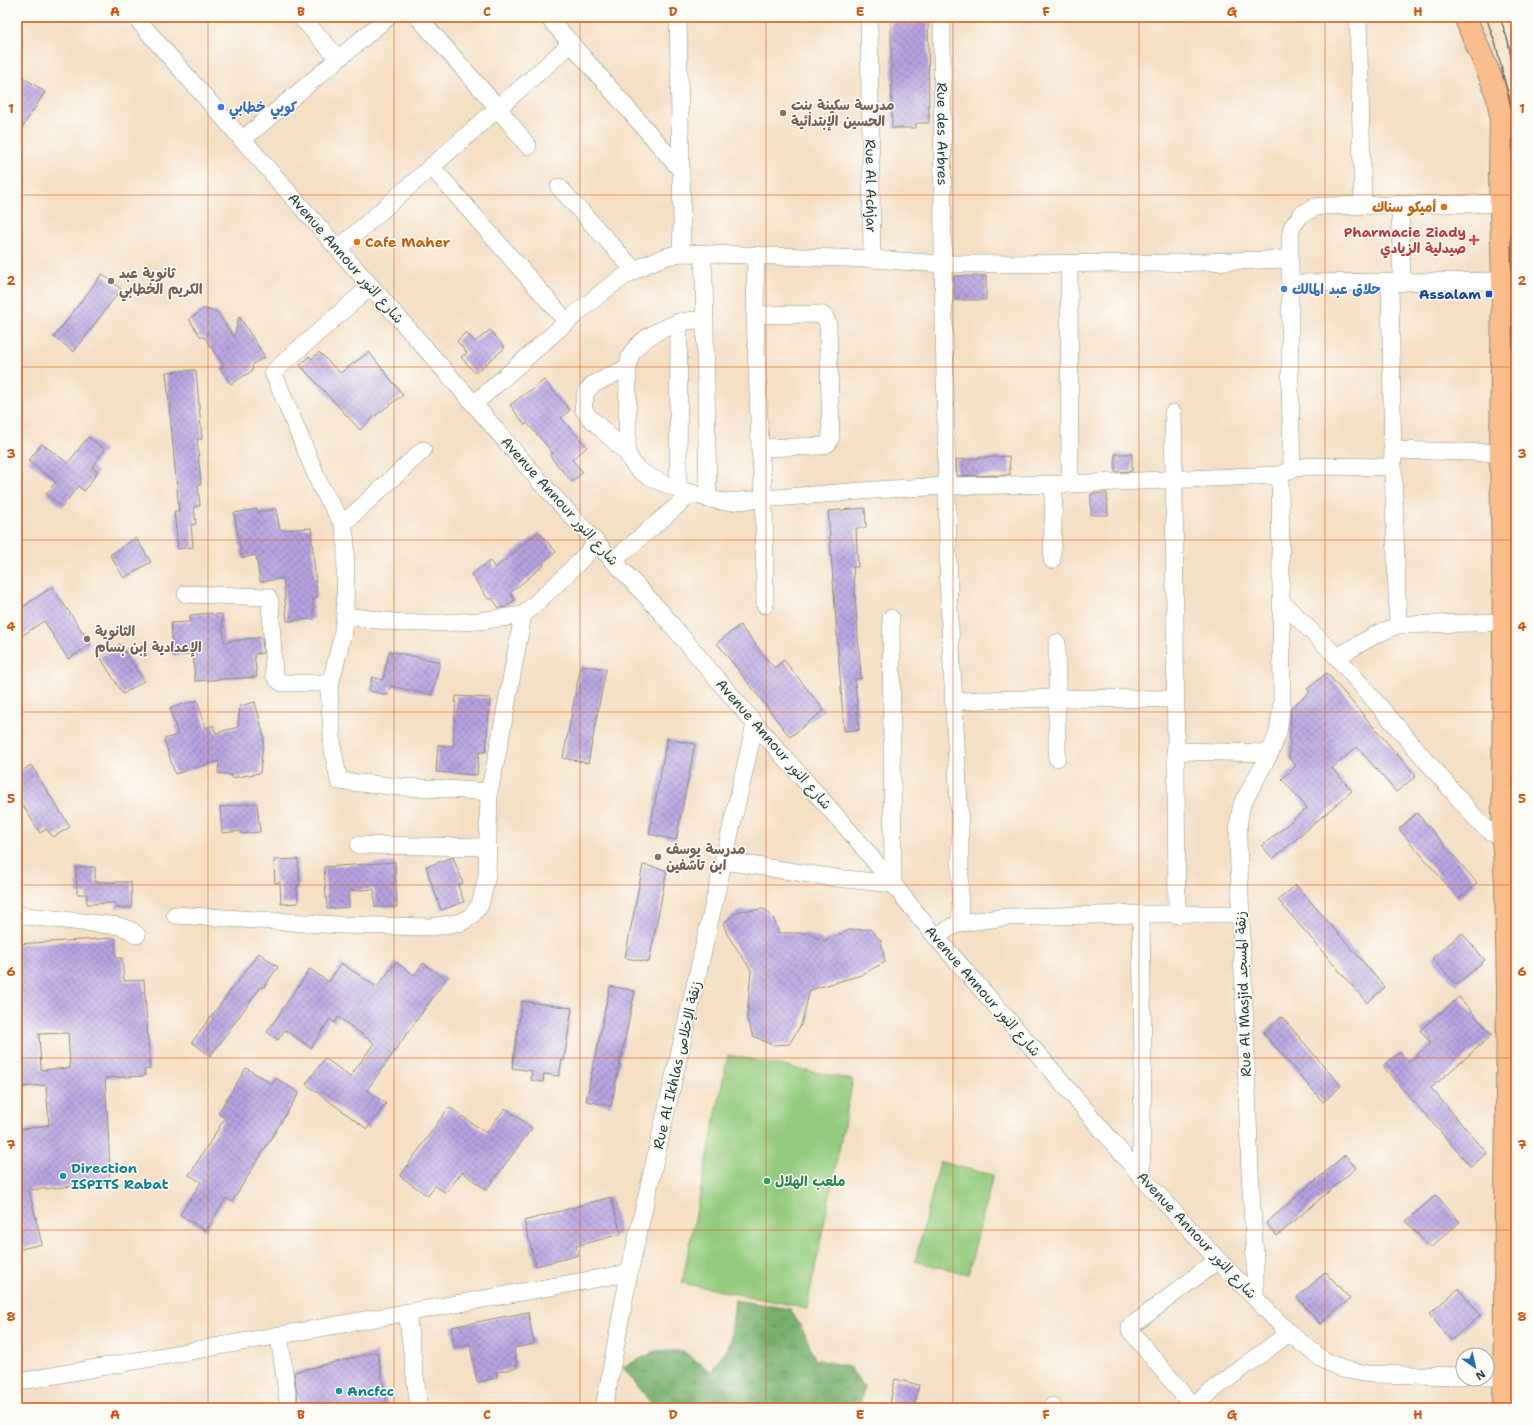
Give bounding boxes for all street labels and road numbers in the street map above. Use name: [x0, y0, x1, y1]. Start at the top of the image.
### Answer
street label: Rue des Arbres: [933, 82, 952, 186]
street label: Rue Al Achjar: [862, 139, 881, 233]
street label: Avenue Annour شارع النور: [284, 189, 408, 328]
street label: Avenue Annour شارع النور: [497, 433, 623, 570]
street label: Avenue Annour شارع النور: [712, 675, 836, 814]
street label: Rue Al Masjid زنقة المسجد: [1231, 911, 1255, 1077]
street label: Avenue Annour شارع النور: [921, 922, 1045, 1061]
street label: Rue Al Ikhlas زنقة الإخلاص: [649, 979, 706, 1151]
street label: Avenue Annour شارع النور: [1133, 1168, 1261, 1303]

